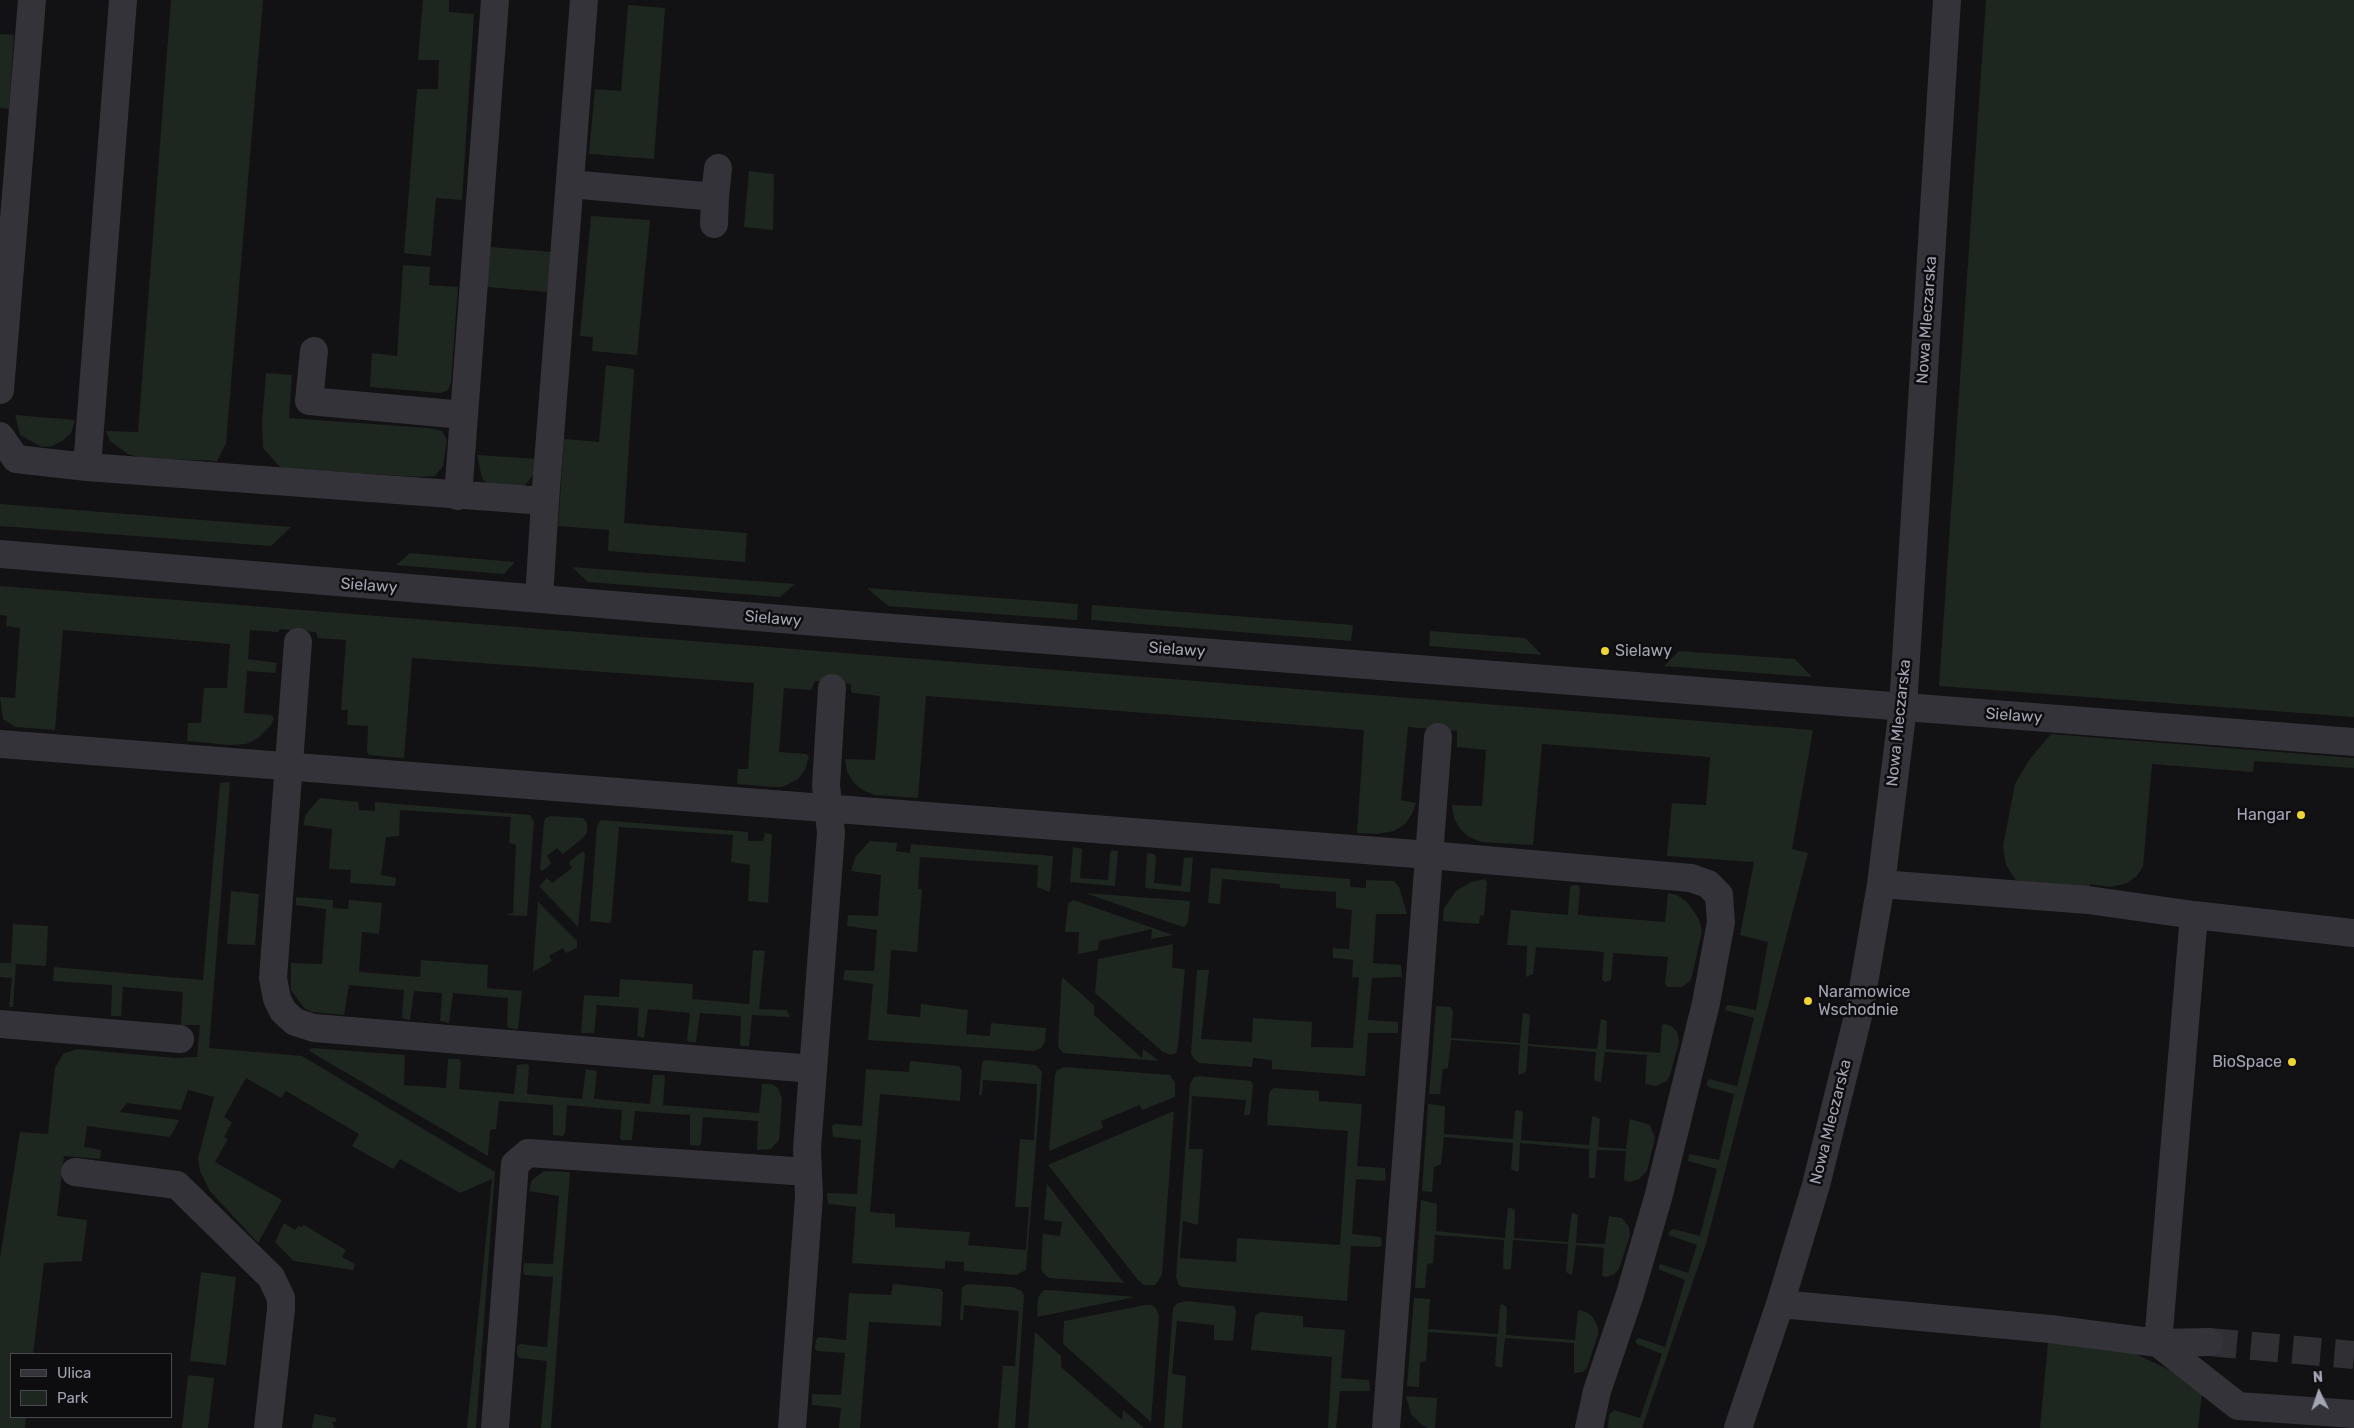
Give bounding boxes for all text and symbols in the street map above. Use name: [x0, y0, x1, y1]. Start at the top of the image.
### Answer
street label: Nowa Mleczarska: [1913, 256, 1941, 384]
street label: Sielawy: [340, 574, 398, 598]
street label: Sielawy: [744, 607, 802, 631]
street label: Sielawy: [1148, 638, 1206, 662]
place label: Sielawy: [1615, 641, 1672, 661]
marker: Sielawy: [1599, 645, 1611, 657]
street label: Nowa Mleczarska: [1883, 658, 1915, 788]
street label: Sielawy: [1985, 704, 2043, 728]
place label: Hangar: [2237, 805, 2291, 825]
marker: Hangar: [2295, 809, 2307, 821]
place label: Naramowice Wschodnie: [1818, 982, 1910, 1020]
marker: Naramowice Wschodnie: [1802, 995, 1814, 1007]
place label: BioSpace: [2212, 1052, 2282, 1072]
marker: BioSpace: [2286, 1056, 2298, 1068]
street label: Nowa Mleczarska: [1806, 1058, 1856, 1186]
legend: [10, 1353, 172, 1418]
text: Ulica: [57, 1364, 91, 1382]
north arrow: [2294, 1368, 2344, 1418]
text: N: [2312, 1369, 2324, 1386]
text: Park: [57, 1389, 88, 1407]

